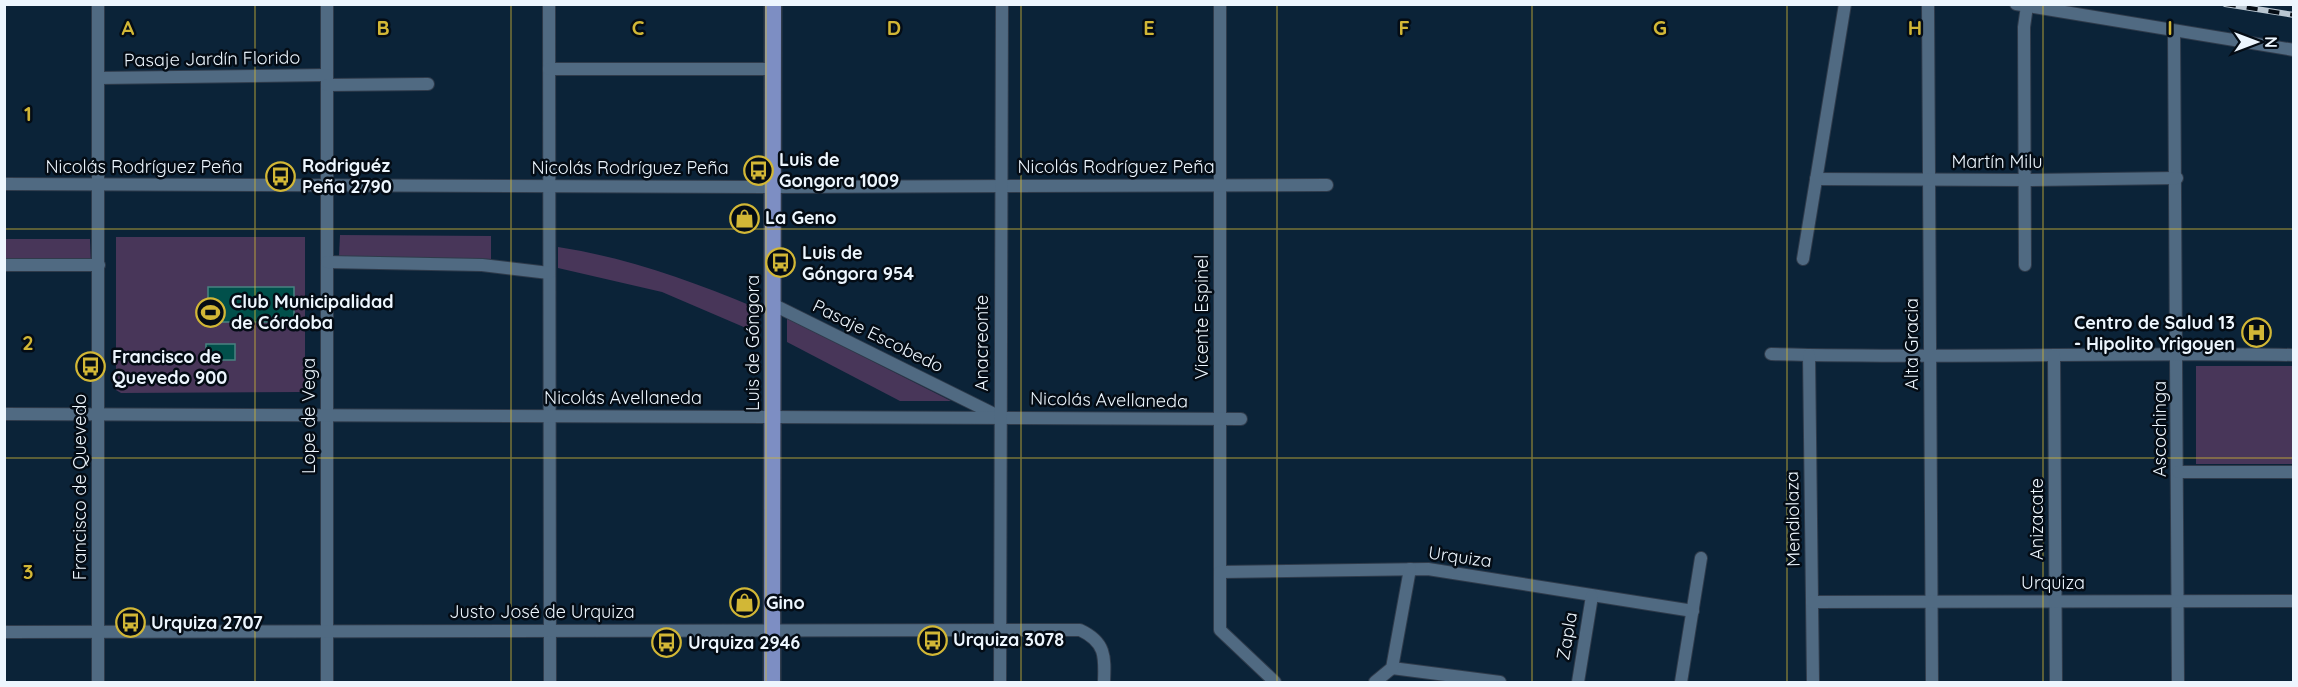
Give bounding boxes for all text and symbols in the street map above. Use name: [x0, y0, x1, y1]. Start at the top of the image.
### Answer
north arrow: [2226, 12, 2286, 72]
text: A: [122, 15, 135, 40]
text: B: [376, 15, 390, 40]
text: C: [632, 15, 645, 40]
text: D: [887, 15, 901, 40]
text: E: [1143, 15, 1155, 40]
text: F: [1398, 15, 1410, 40]
text: G: [1653, 15, 1667, 40]
text: H: [1908, 15, 1922, 40]
text: I: [2167, 15, 2173, 40]
text: N: [2261, 36, 2281, 48]
street label: Pasaje Jardín Florido: [124, 45, 300, 72]
text: 1: [24, 101, 32, 126]
place label: Luis de Gongora 1009: [779, 148, 899, 192]
street label: Martín Milu: [1951, 150, 2043, 173]
place label: Rodriguéz Peña 2790: [302, 154, 392, 198]
bus stop icon: Luis de Gongora 1009: [742, 154, 774, 186]
street label: Nicolás Rodríguez Peña: [45, 155, 243, 178]
street label: Nicolás Rodríguez Peña: [1017, 155, 1215, 178]
street label: Nicolás Rodríguez Peña: [531, 156, 729, 179]
bus stop icon: Rodriguéz Peña 2790: [265, 160, 297, 192]
shop icon: La Geno: [728, 202, 760, 234]
place label: La Geno: [765, 206, 837, 229]
place label: Luis de Góngora 954: [802, 241, 914, 285]
bus stop icon: Luis de Góngora 954: [765, 247, 797, 279]
street label: Vicente Espinel: [1190, 255, 1213, 379]
street label: Luis de Góngora: [741, 275, 764, 411]
place label: Club Municipalidad de Córdoba: [231, 290, 394, 334]
street label: Pasaje Escobedo: [809, 294, 947, 377]
street label: Anacreonte: [970, 295, 993, 391]
sports icon: Club Municipalidad de Córdoba: [194, 296, 226, 328]
street label: Alta Gracia: [1900, 298, 1923, 390]
place label: Centro de Salud 13 - Hipolito Yrigoyen: [2074, 311, 2235, 355]
hospital icon: Centro de Salud 13 - Hipolito Yrigoyen: [2240, 317, 2272, 349]
text: 2: [22, 330, 34, 355]
place label: Francisco de Quevedo 900: [112, 345, 227, 389]
bus stop icon: Francisco de Quevedo 900: [75, 351, 107, 383]
street label: Lope de Vega: [297, 358, 320, 474]
street label: Ascochinga: [2148, 381, 2171, 477]
street label: Nicolás Avellaneda: [544, 386, 702, 409]
street label: Nicolás Avellaneda: [1030, 387, 1188, 412]
street label: Francisco de Quevedo: [68, 394, 91, 580]
street label: Mendiolaza: [1780, 471, 1805, 567]
street label: Anizacate: [2025, 478, 2048, 560]
street label: Urquiza: [1427, 541, 1493, 572]
text: 3: [23, 559, 33, 584]
street label: Urquiza: [2021, 571, 2085, 594]
shop icon: Gino: [729, 587, 761, 619]
place label: Gino: [766, 591, 805, 614]
street label: Justo José de Urquiza: [449, 600, 635, 623]
bus stop icon: Urquiza 2707: [114, 607, 146, 639]
street label: Zapla: [1551, 610, 1582, 662]
place label: Urquiza 2707: [151, 611, 263, 634]
bus stop icon: Urquiza 3078: [916, 624, 948, 656]
bus stop icon: Urquiza 2946: [651, 627, 683, 659]
place label: Urquiza 3078: [953, 628, 1064, 651]
place label: Urquiza 2946: [688, 631, 800, 654]

